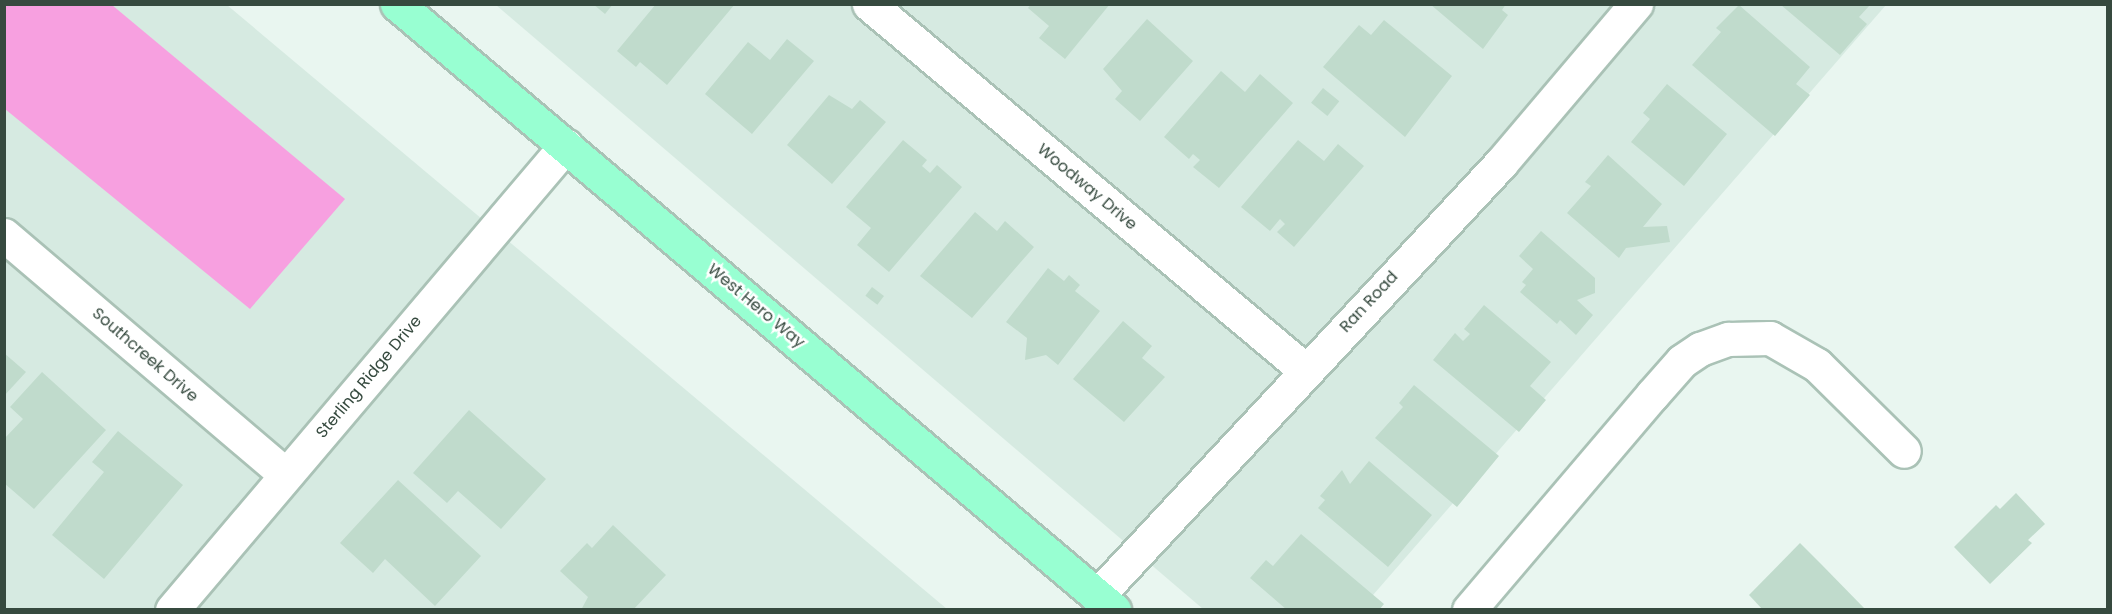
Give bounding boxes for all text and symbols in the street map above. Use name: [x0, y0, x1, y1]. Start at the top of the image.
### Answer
street label: Woodway Drive: [1033, 140, 1141, 234]
street label: West Hero Way: [704, 260, 808, 352]
street label: Ran Road: [1336, 267, 1402, 337]
street label: Southcreek Drive: [88, 304, 202, 406]
street label: Sterling Ridge Drive: [312, 312, 426, 442]

